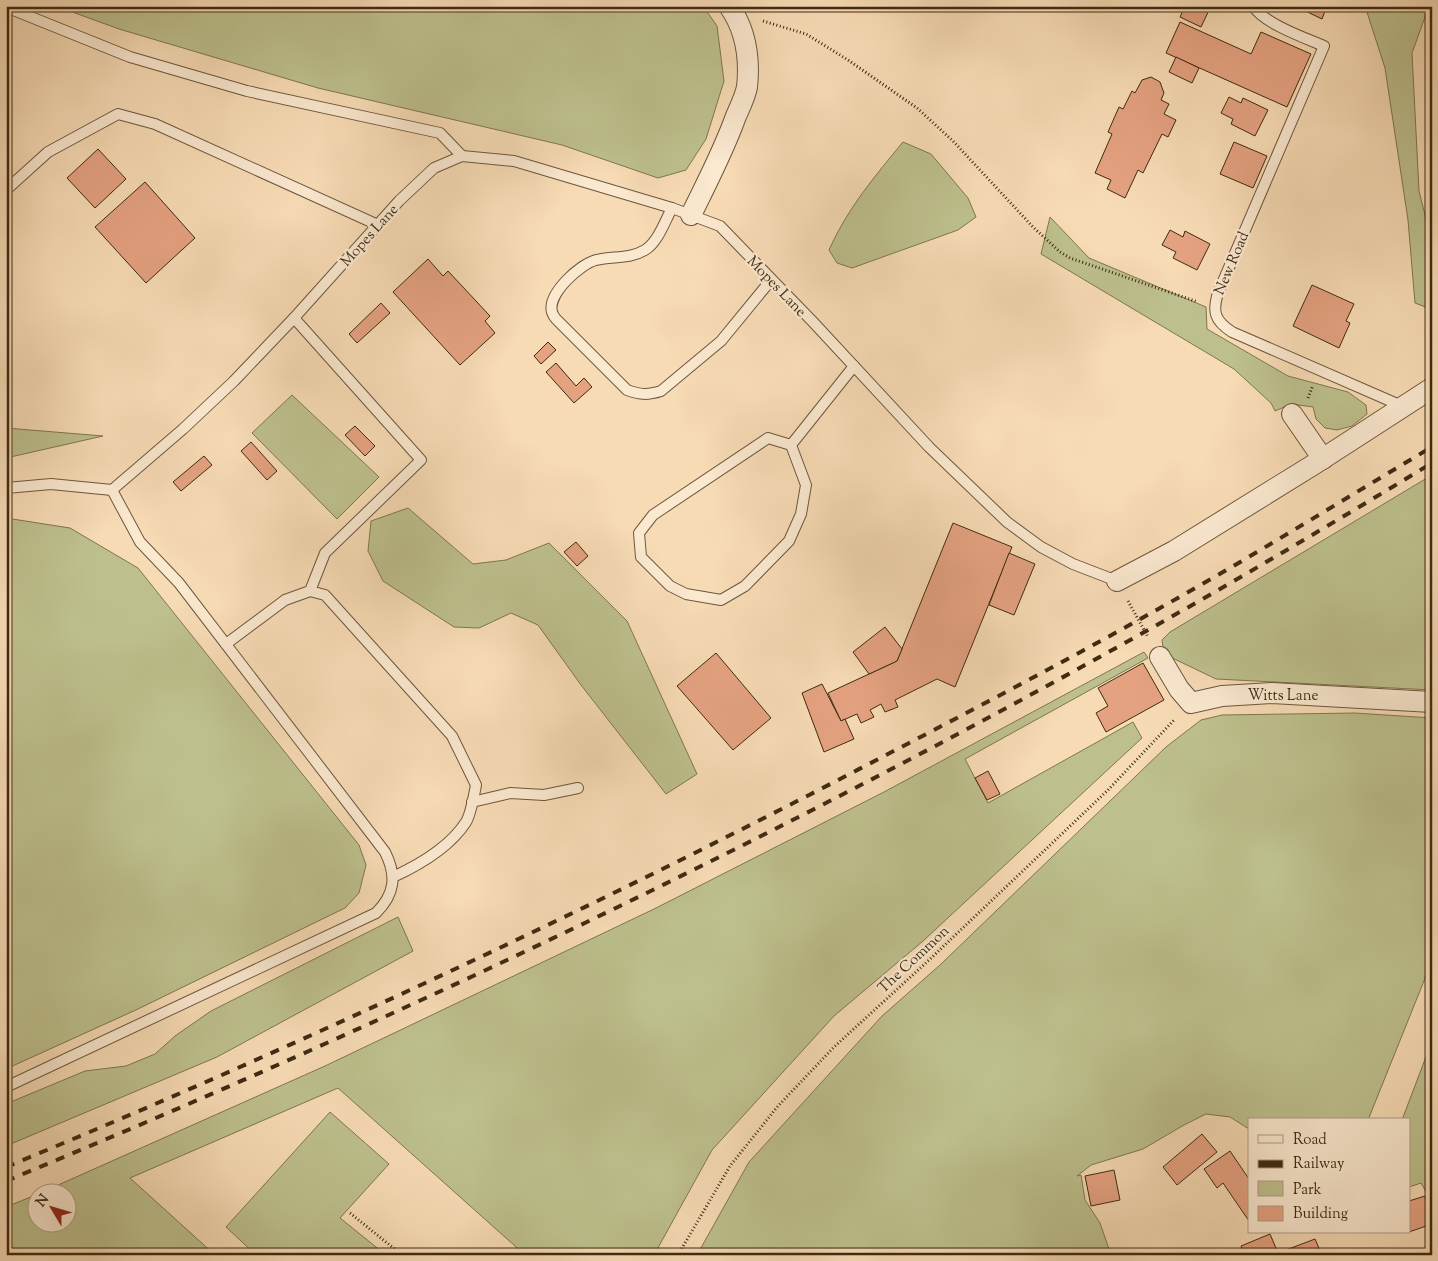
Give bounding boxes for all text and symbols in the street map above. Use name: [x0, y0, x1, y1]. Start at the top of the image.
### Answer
street label: Mopes Lane: [336, 200, 404, 272]
street label: New Road: [1210, 228, 1255, 298]
street label: Mopes Lane: [741, 252, 810, 322]
street label: Witts Lane: [1248, 686, 1318, 707]
street label: The Common: [874, 921, 955, 999]
legend: [1248, 1118, 1410, 1234]
text: Road: [1293, 1130, 1327, 1151]
text: Railway: [1293, 1154, 1345, 1175]
text: Park: [1293, 1180, 1322, 1201]
north arrow: [28, 1184, 78, 1234]
text: N: [32, 1191, 55, 1212]
text: Building: [1293, 1204, 1348, 1225]

